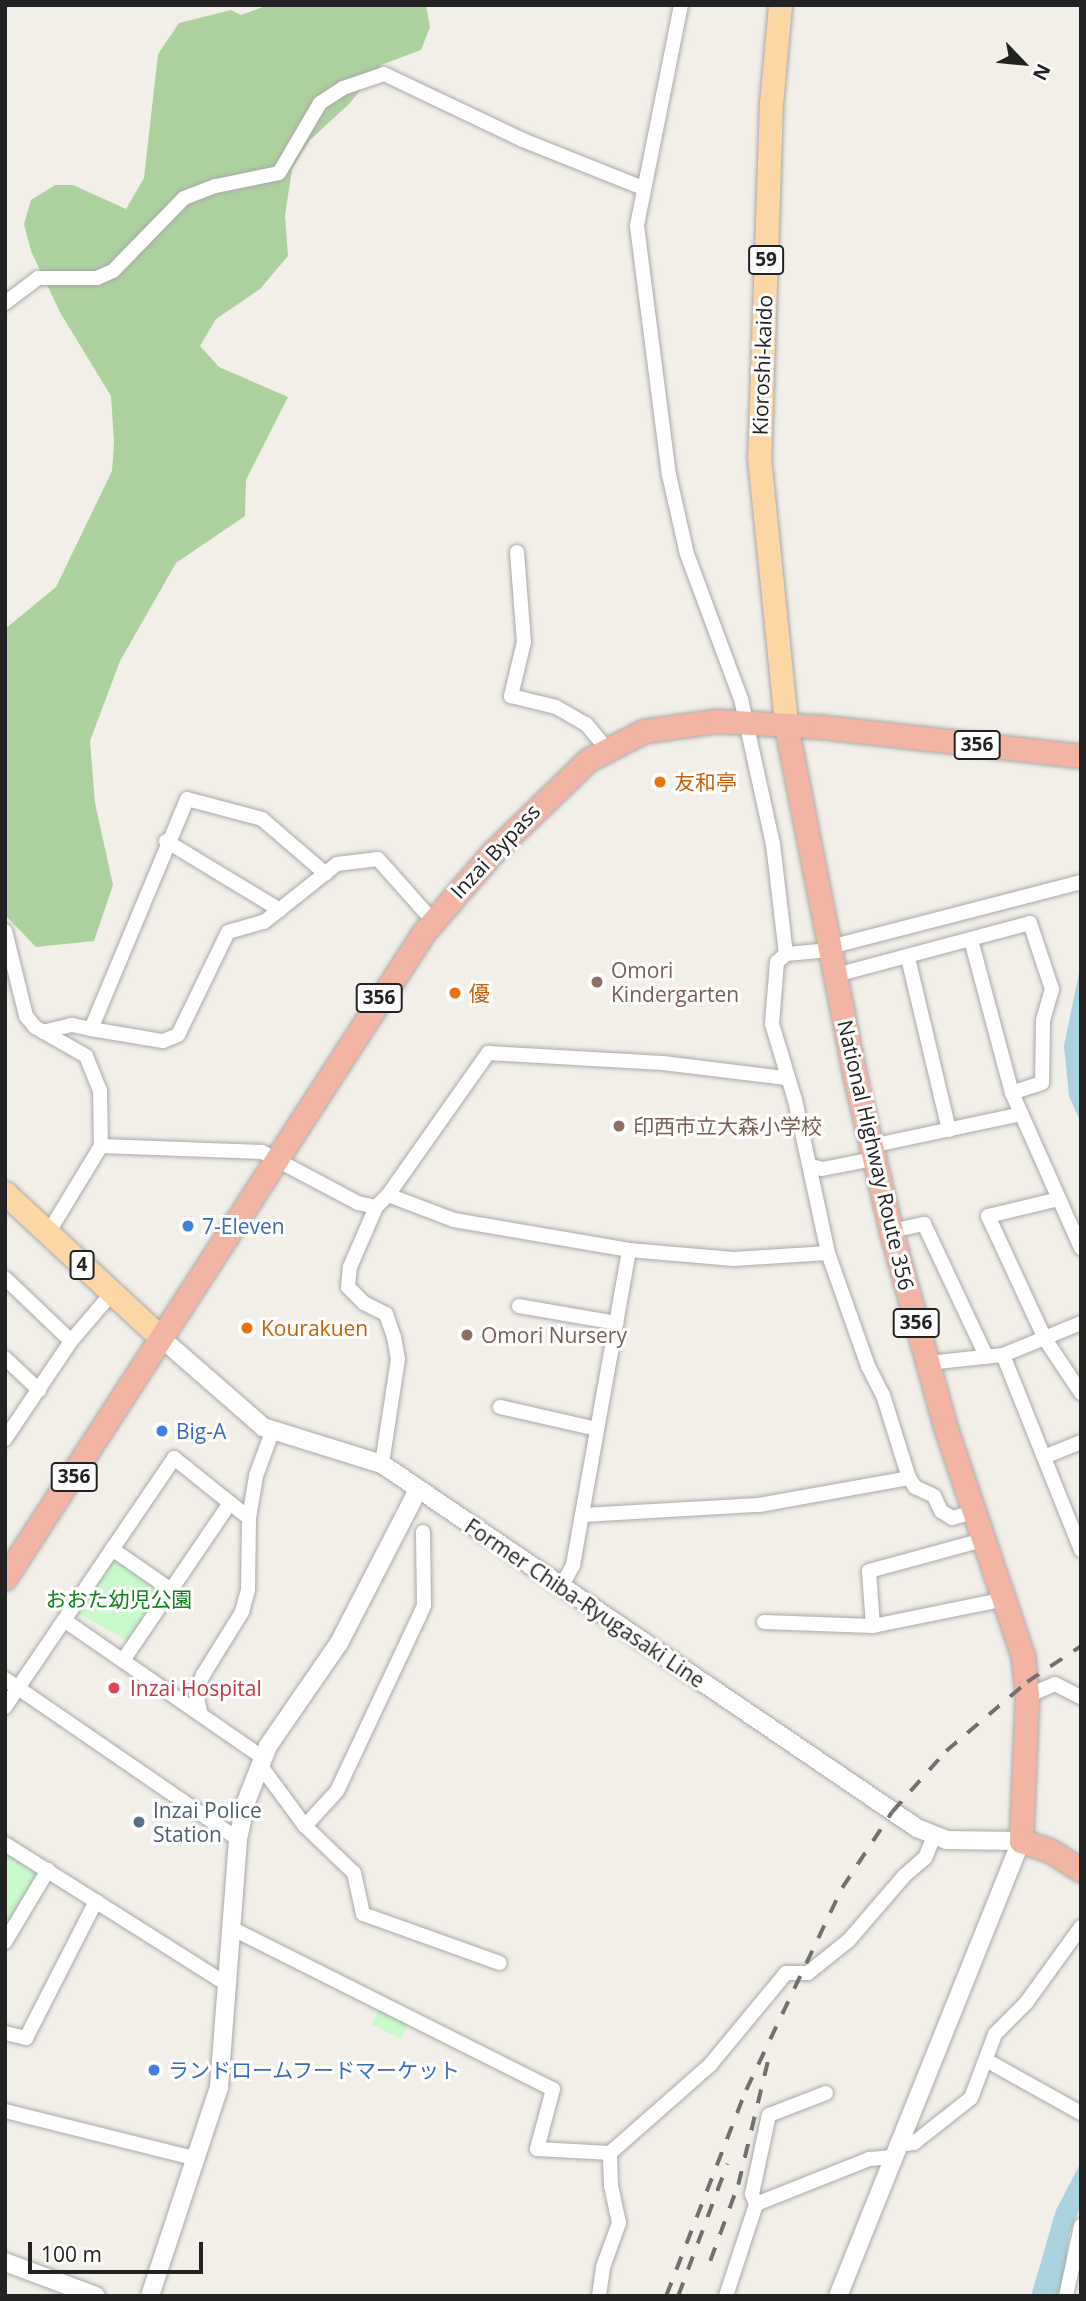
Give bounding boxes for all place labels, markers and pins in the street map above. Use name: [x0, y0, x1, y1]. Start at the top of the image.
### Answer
place label: 友和亭: [674, 769, 737, 795]
marker: 友和亭: [652, 774, 668, 790]
place label: Omori Kindergarten: [611, 957, 739, 1007]
marker: Omori Kindergarten: [589, 974, 605, 990]
place label: 優: [469, 980, 490, 1006]
marker: 優: [447, 985, 463, 1001]
place label: 印西市立大森小学校: [633, 1113, 822, 1139]
marker: 印西市立大森小学校: [611, 1118, 627, 1134]
place label: 7-Eleven: [202, 1213, 285, 1239]
marker: 7-Eleven: [180, 1218, 196, 1234]
place label: Kourakuen: [261, 1315, 368, 1341]
marker: Kourakuen: [239, 1320, 255, 1336]
place label: Omori Nursery: [481, 1322, 627, 1348]
marker: Omori Nursery: [459, 1327, 475, 1343]
place label: Big-A: [176, 1418, 226, 1444]
marker: Big-A: [154, 1423, 170, 1439]
place label: Inzai Hospital: [130, 1675, 262, 1701]
marker: Inzai Hospital: [104, 1678, 124, 1698]
place label: Inzai Police Station: [153, 1797, 262, 1847]
marker: Inzai Police Station: [131, 1814, 147, 1830]
place label: ランドロームフードマーケット: [168, 2057, 462, 2083]
marker: ランドロームフードマーケット: [146, 2062, 162, 2078]

